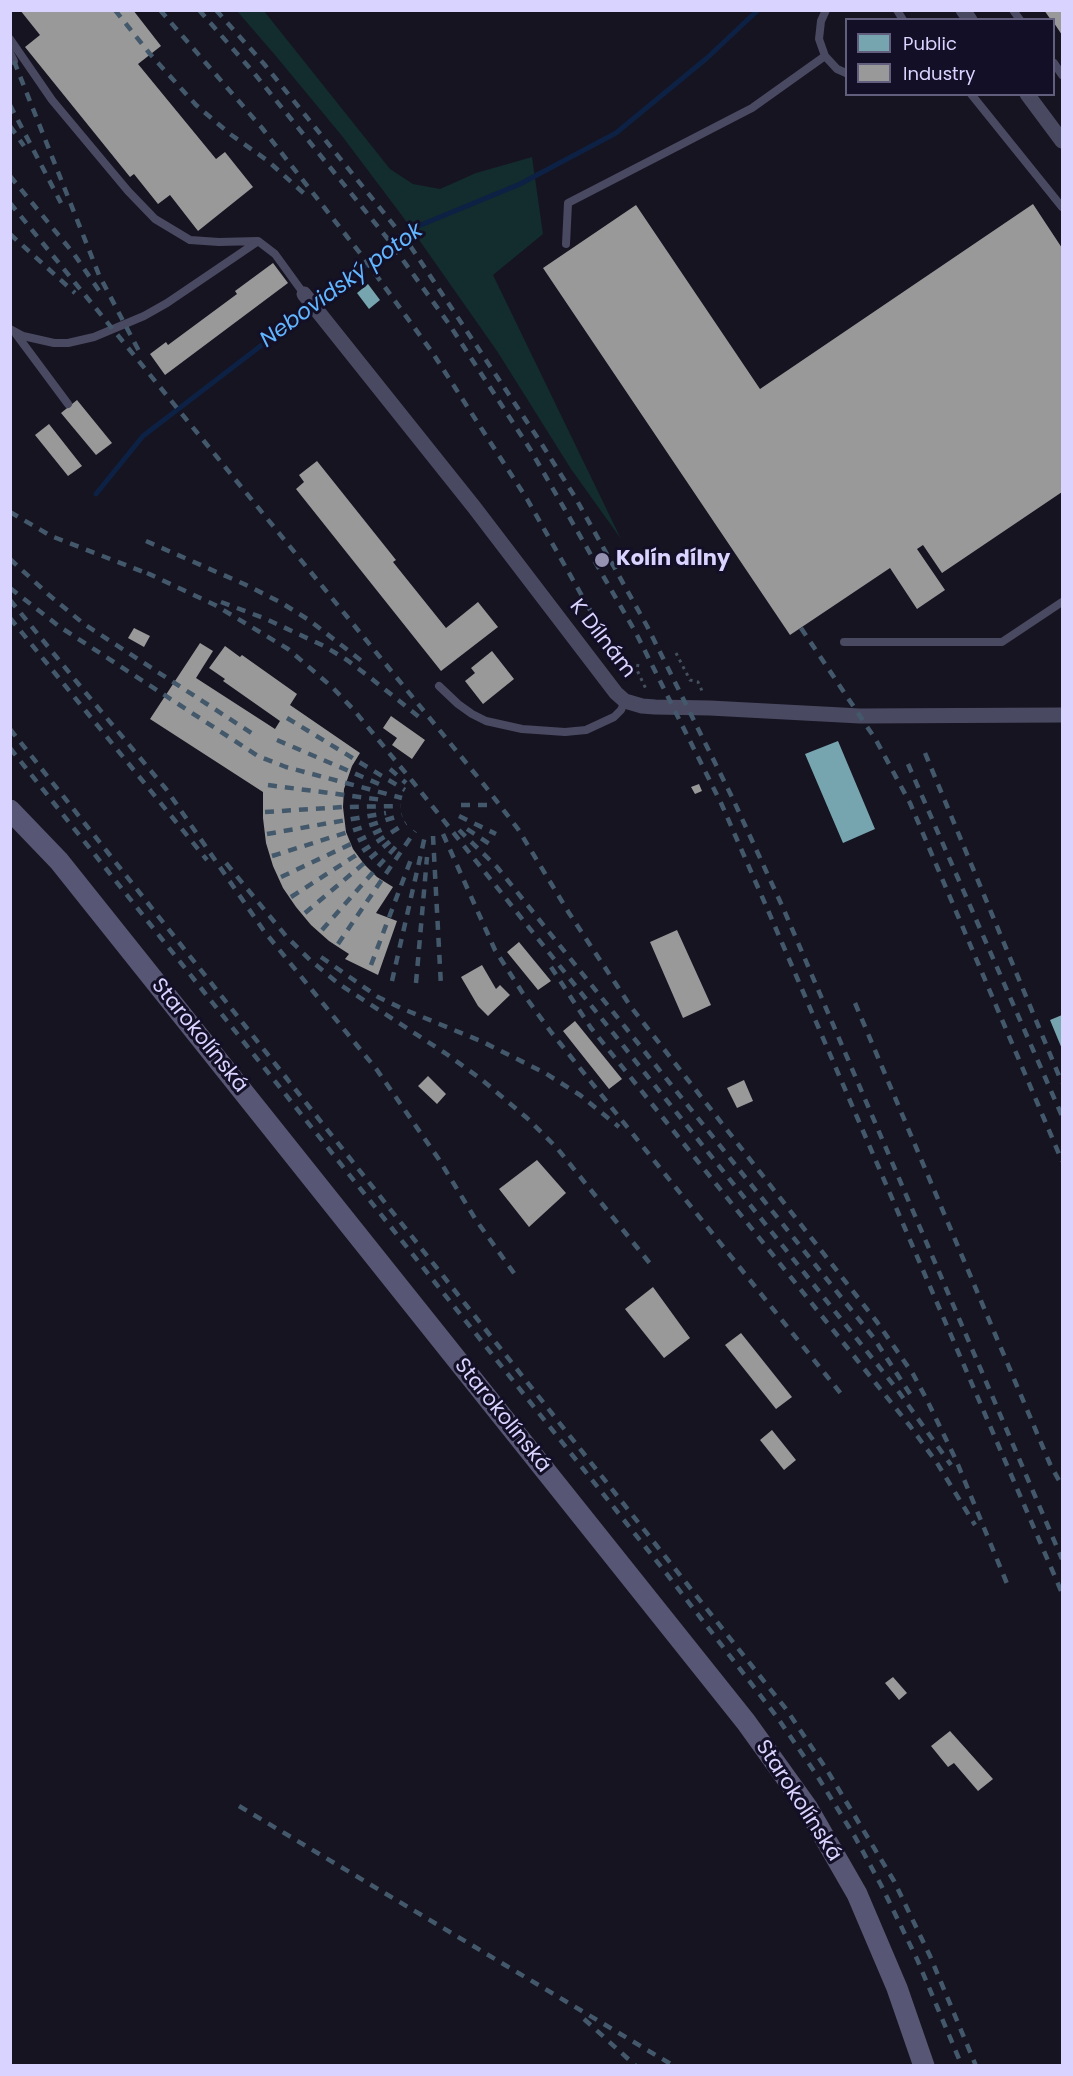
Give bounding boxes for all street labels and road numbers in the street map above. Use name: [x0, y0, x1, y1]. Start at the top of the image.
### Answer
street label: K Dílnám: [564, 595, 640, 683]
street label: Starokolínská: [145, 974, 253, 1098]
street label: Starokolínská: [448, 1354, 556, 1478]
street label: Starokolínská: [749, 1736, 847, 1866]

